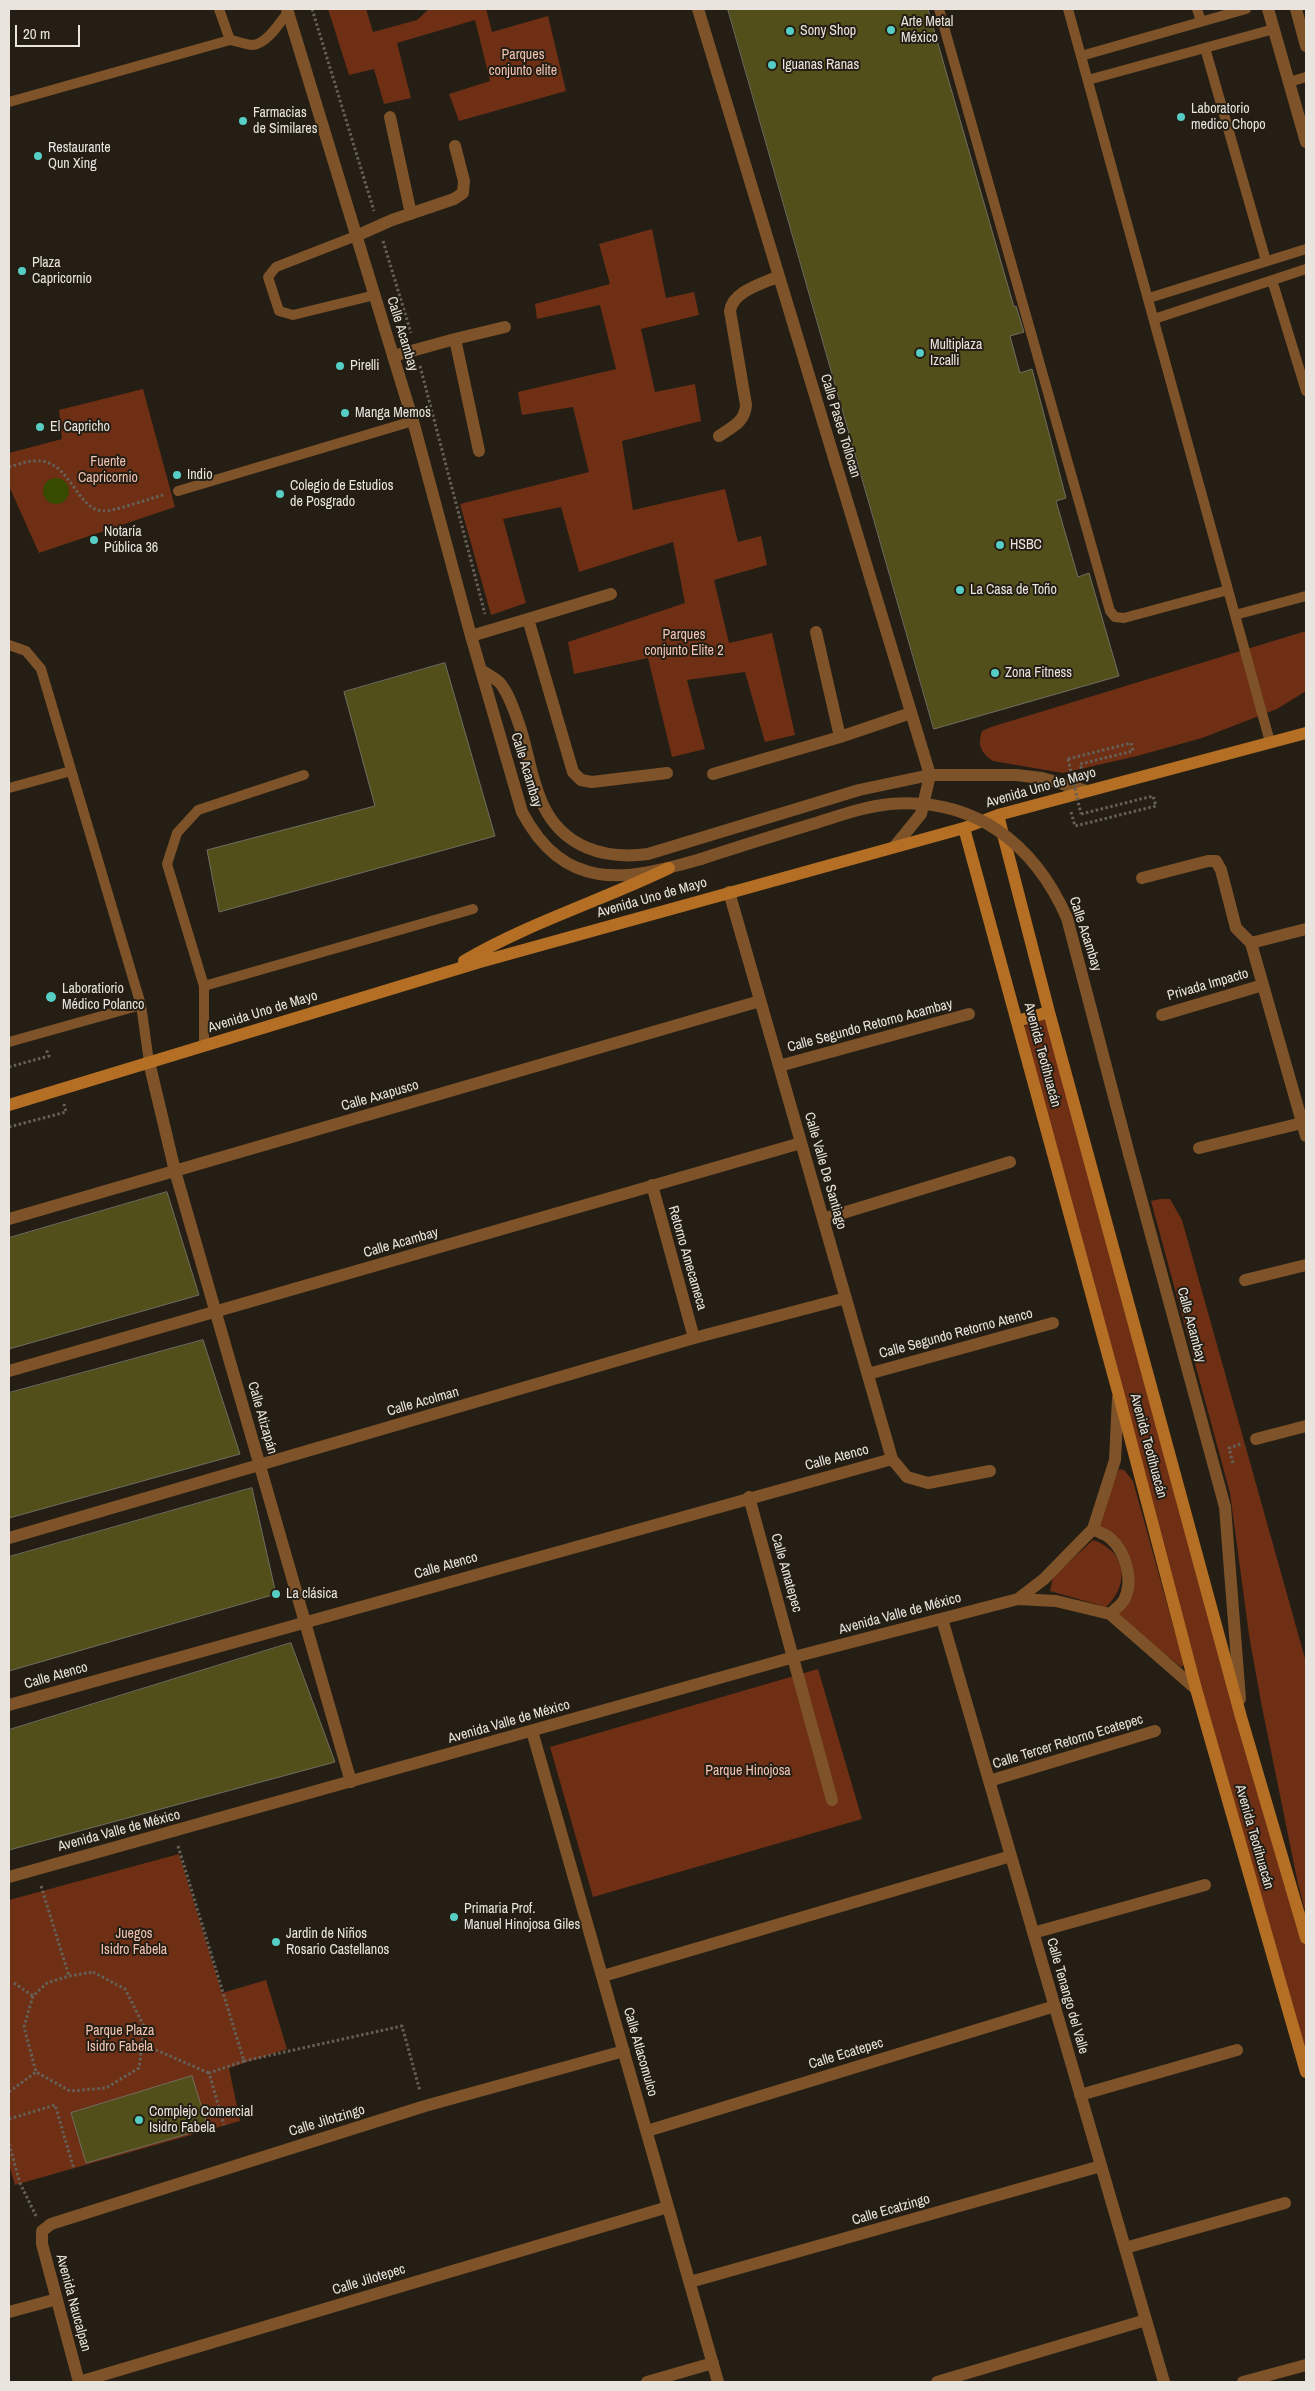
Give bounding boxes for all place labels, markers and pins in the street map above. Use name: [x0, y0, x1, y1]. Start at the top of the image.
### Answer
place label: Arte Metal México: [901, 14, 953, 46]
place label: Sony Shop: [800, 23, 856, 39]
marker: Arte Metal México: [885, 24, 897, 36]
marker: Sony Shop: [784, 25, 796, 37]
place label: Iguanas Ranas: [782, 57, 859, 73]
marker: Iguanas Ranas: [766, 59, 778, 71]
place label: Laboratorio medico Chopo: [1191, 101, 1266, 134]
place label: Farmacias de Similares: [253, 105, 317, 138]
marker: Laboratorio medico Chopo: [1175, 111, 1187, 123]
marker: Farmacias de Similares: [237, 115, 249, 127]
place label: Restaurante Qun Xing: [48, 140, 111, 172]
marker: Restaurante Qun Xing: [32, 150, 44, 162]
place label: Plaza Capricornio: [32, 255, 92, 288]
marker: Plaza Capricornio: [16, 265, 28, 277]
place label: Multiplaza Izcalli: [930, 337, 982, 370]
marker: Multiplaza Izcalli: [914, 347, 926, 359]
place label: Pirelli: [350, 358, 379, 374]
marker: Pirelli: [334, 360, 346, 372]
place label: Manga Memo´s: [355, 405, 431, 421]
marker: Manga Memo´s: [339, 407, 351, 419]
place label: El Capricho: [50, 419, 110, 435]
marker: El Capricho: [34, 421, 46, 433]
place label: Indio: [187, 467, 213, 483]
marker: Indio: [171, 469, 183, 481]
place label: Colegio de Estudios de Posgrado: [290, 478, 393, 511]
marker: Colegio de Estudios de Posgrado: [274, 488, 286, 500]
place label: Notaría Pública 36: [104, 524, 158, 556]
marker: Notaría Pública 36: [88, 534, 100, 546]
place label: HSBC: [1010, 537, 1042, 553]
marker: HSBC: [994, 539, 1006, 551]
place label: La Casa de Toño: [970, 582, 1057, 598]
marker: La Casa de Toño: [954, 584, 966, 596]
place label: Zona Fitness: [1005, 665, 1072, 681]
marker: Zona Fitness: [989, 667, 1001, 679]
place label: Laboratiorio Médico Polanco: [62, 981, 144, 1014]
marker: Laboratiorio Médico Polanco: [44, 990, 58, 1004]
place label: La clásica: [286, 1586, 338, 1602]
marker: La clásica: [270, 1588, 282, 1600]
place label: Primaria Prof. Manuel Hinojosa Giles: [464, 1901, 580, 1934]
marker: Primaria Prof. Manuel Hinojosa Giles: [448, 1911, 460, 1923]
place label: Jardin de Niños Rosario Castellanos: [286, 1926, 389, 1958]
marker: Jardin de Niños Rosario Castellanos: [270, 1936, 282, 1948]
place label: Complejo Comercial Isidro Fabela: [149, 2104, 253, 2136]
marker: Complejo Comercial Isidro Fabela: [133, 2114, 145, 2126]

